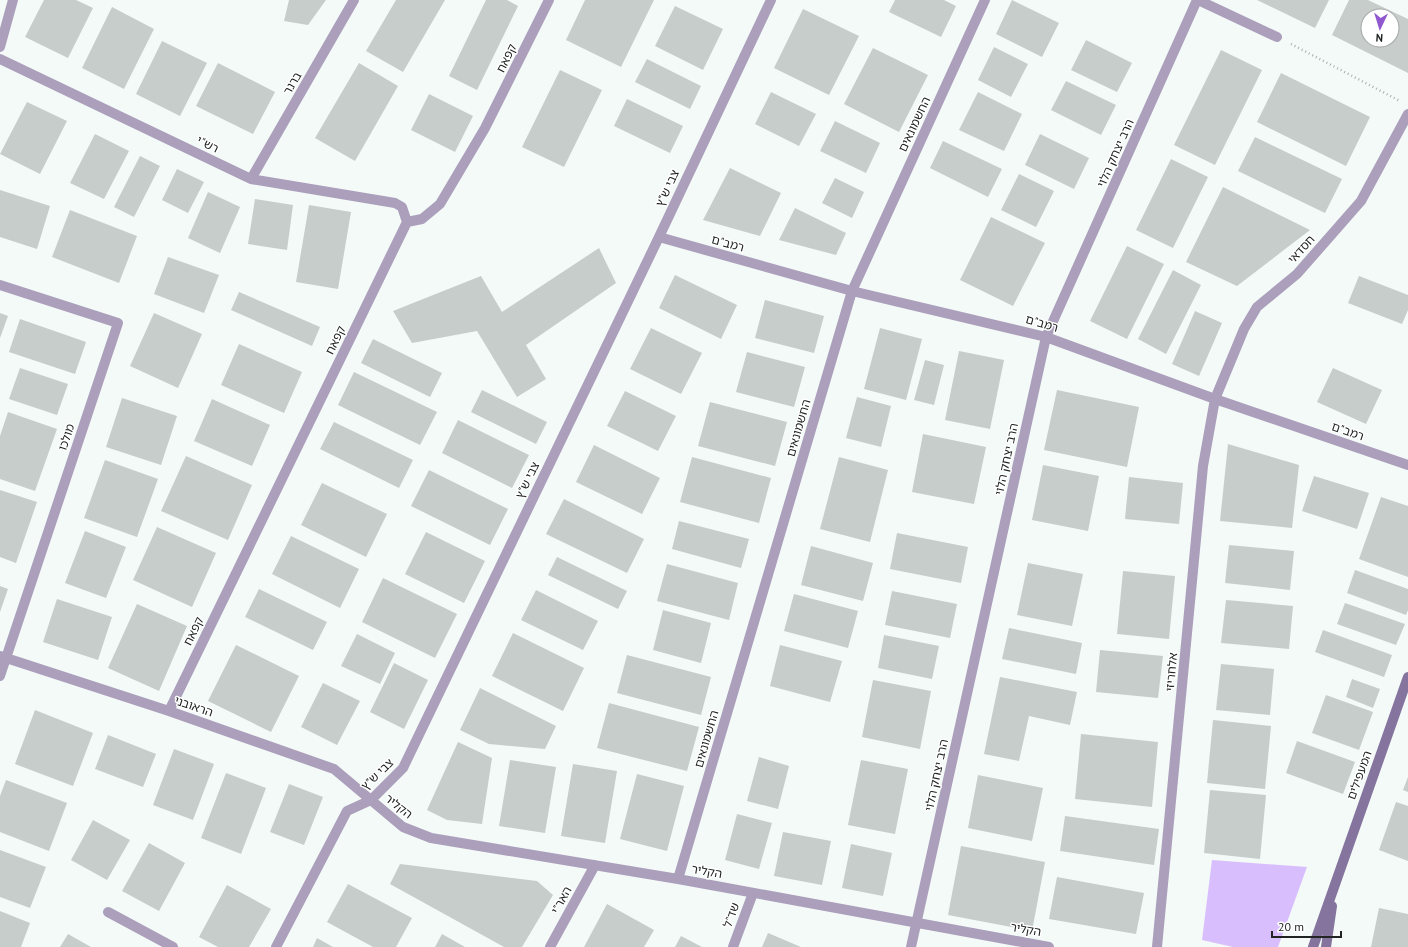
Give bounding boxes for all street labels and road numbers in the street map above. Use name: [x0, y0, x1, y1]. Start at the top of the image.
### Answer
street label: קפאח: [493, 41, 520, 75]
street label: ברנר: [280, 69, 304, 97]
street label: החשמונאים: [895, 94, 933, 154]
street label: הרב יצחק הלוי: [1093, 117, 1137, 189]
street label: רש"י: [195, 132, 221, 156]
street label: צבי ש"ץ: [652, 167, 682, 209]
street label: רמב"ם: [710, 231, 746, 255]
street label: חסדאי: [1284, 232, 1318, 266]
street label: רמב"ם: [1024, 311, 1060, 335]
street label: קפאח: [322, 323, 349, 357]
street label: החשמונאים: [783, 398, 813, 458]
street label: רמב"ם: [1330, 419, 1366, 443]
street label: מולכו: [54, 422, 78, 452]
street label: הרב יצחק הלוי: [991, 422, 1021, 496]
street label: צבי ש"ץ: [512, 459, 542, 501]
street label: קפאח: [180, 614, 207, 648]
street label: אלחריזי: [1162, 651, 1180, 692]
street label: הראובני: [173, 692, 215, 720]
street label: החשמונאים: [691, 709, 721, 769]
street label: הרב יצחק הלוי: [921, 738, 951, 812]
street label: המעפילים: [1343, 748, 1375, 802]
street label: צבי ש"ץ: [358, 755, 397, 793]
street label: הקליר: [382, 791, 416, 821]
street label: הקליר: [690, 861, 724, 881]
street label: האר"י: [547, 884, 575, 916]
street label: שד"ל: [720, 900, 742, 930]
street label: הקליר: [1009, 919, 1043, 939]

